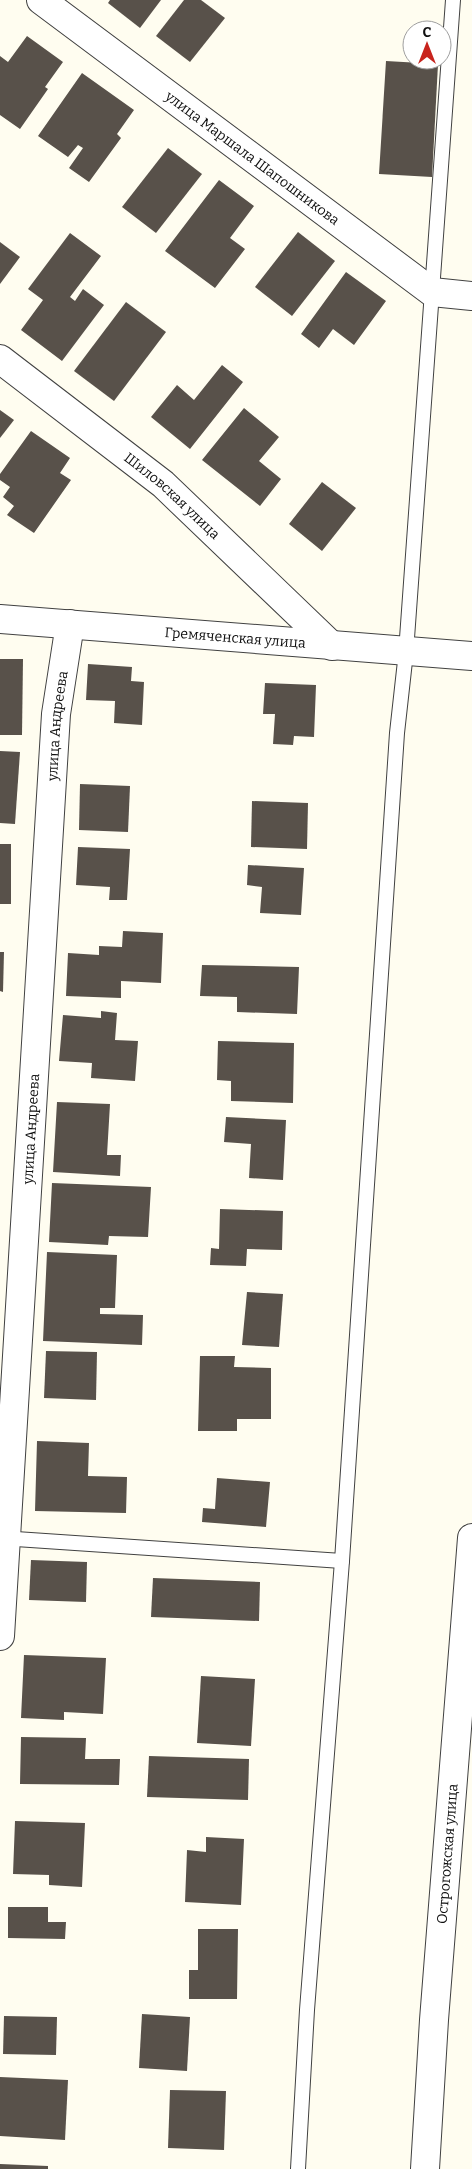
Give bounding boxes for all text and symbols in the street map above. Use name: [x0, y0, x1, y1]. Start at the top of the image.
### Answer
north arrow: [402, 20, 452, 70]
text: С: [423, 24, 432, 41]
street label: улица Маршала Шапошникова: [161, 87, 343, 229]
street label: Шиловская улица: [121, 449, 224, 543]
street label: Гремяченская улица: [164, 623, 307, 651]
street label: улица Андреева: [43, 669, 71, 783]
street label: улица Андреева: [19, 1073, 43, 1186]
street label: Острогожская улица: [433, 1783, 461, 1925]

